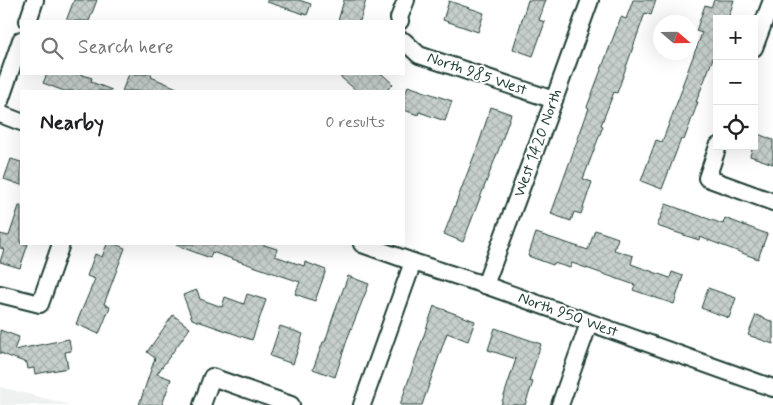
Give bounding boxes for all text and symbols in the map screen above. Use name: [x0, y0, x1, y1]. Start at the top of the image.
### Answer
north arrow: [653, 15, 698, 60]
map controls: [713, 15, 758, 150]
button: +: [713, 15, 758, 60]
search box: [20, 20, 405, 75]
icon: search: [38, 34, 66, 62]
text: Search here: [78, 35, 174, 60]
street label: North 985 West: [424, 47, 530, 101]
button: −: [713, 60, 758, 105]
street label: West 1420 North: [509, 86, 567, 200]
button: locate: [713, 105, 758, 150]
text: Nearby: [40, 109, 104, 137]
text: 0 results: [325, 112, 385, 133]
street label: North 950 West: [515, 287, 621, 343]

